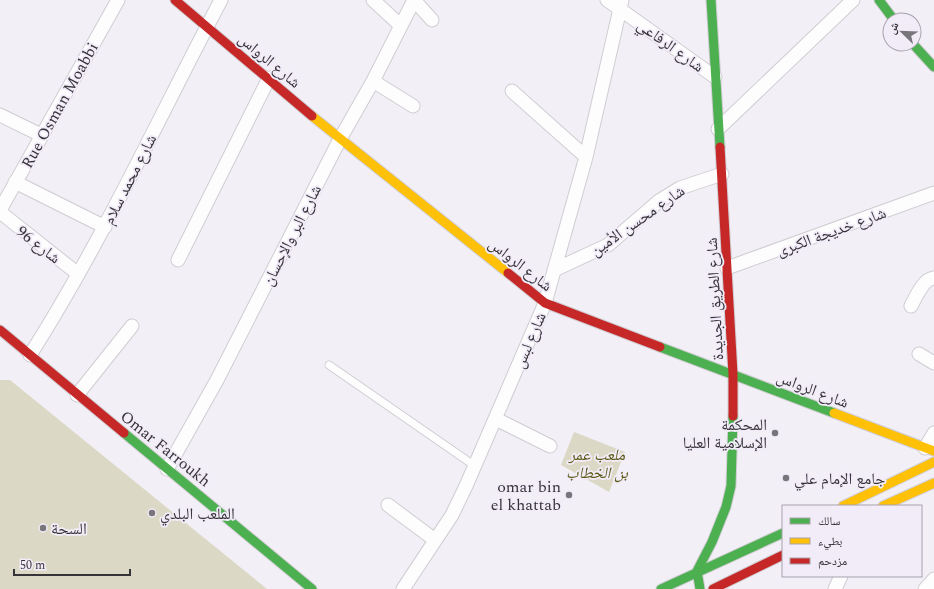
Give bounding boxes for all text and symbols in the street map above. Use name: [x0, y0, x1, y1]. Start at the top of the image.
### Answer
north arrow: [882, 12, 922, 52]
street label: شارع الرفاعي: [632, 13, 709, 78]
text: ش: [883, 19, 903, 37]
street label: شارع الرواس: [233, 27, 306, 94]
street label: Rue Osman Moabbi: [15, 38, 104, 173]
street label: شارع محمد سلام: [97, 130, 163, 229]
street label: شارع محسن الأمين: [585, 179, 690, 262]
street label: شارع البر والإحسان: [256, 181, 328, 290]
street label: شارع خديجة الكبرى: [773, 201, 890, 263]
street label: شارع 96: [11, 220, 66, 270]
street label: شارع الرواس: [483, 232, 558, 298]
street label: شارع الطريق الجديدة: [700, 237, 730, 361]
street label: شارع لبس: [507, 309, 552, 372]
street label: شارع الرواس: [773, 365, 852, 415]
street label: Omar Farroukh: [115, 405, 216, 493]
place label: المحكمة الإسلامية العليا: [683, 413, 767, 455]
marker: المحكمة الإسلامية العليا: [770, 428, 780, 438]
park label: ملعب عمر بن الخطاب: [566, 443, 629, 485]
place label: جامع الإمام علي: [794, 467, 885, 491]
marker: جامع الإمام علي: [781, 473, 791, 483]
place label: omar bin el khattab: [491, 475, 561, 517]
marker: omar bin el khattab: [564, 490, 574, 500]
place label: الملعب البلدي: [160, 502, 235, 526]
legend: [782, 505, 922, 577]
marker: الملعب البلدي: [147, 508, 157, 518]
text: سالك: [818, 512, 840, 531]
place label: السحة: [51, 517, 87, 541]
marker: السحة: [38, 523, 48, 533]
text: بطيء: [818, 532, 842, 551]
scale bar: [14, 551, 130, 577]
text: مزدحم: [818, 552, 847, 571]
text: 50 m: [20, 556, 45, 575]

